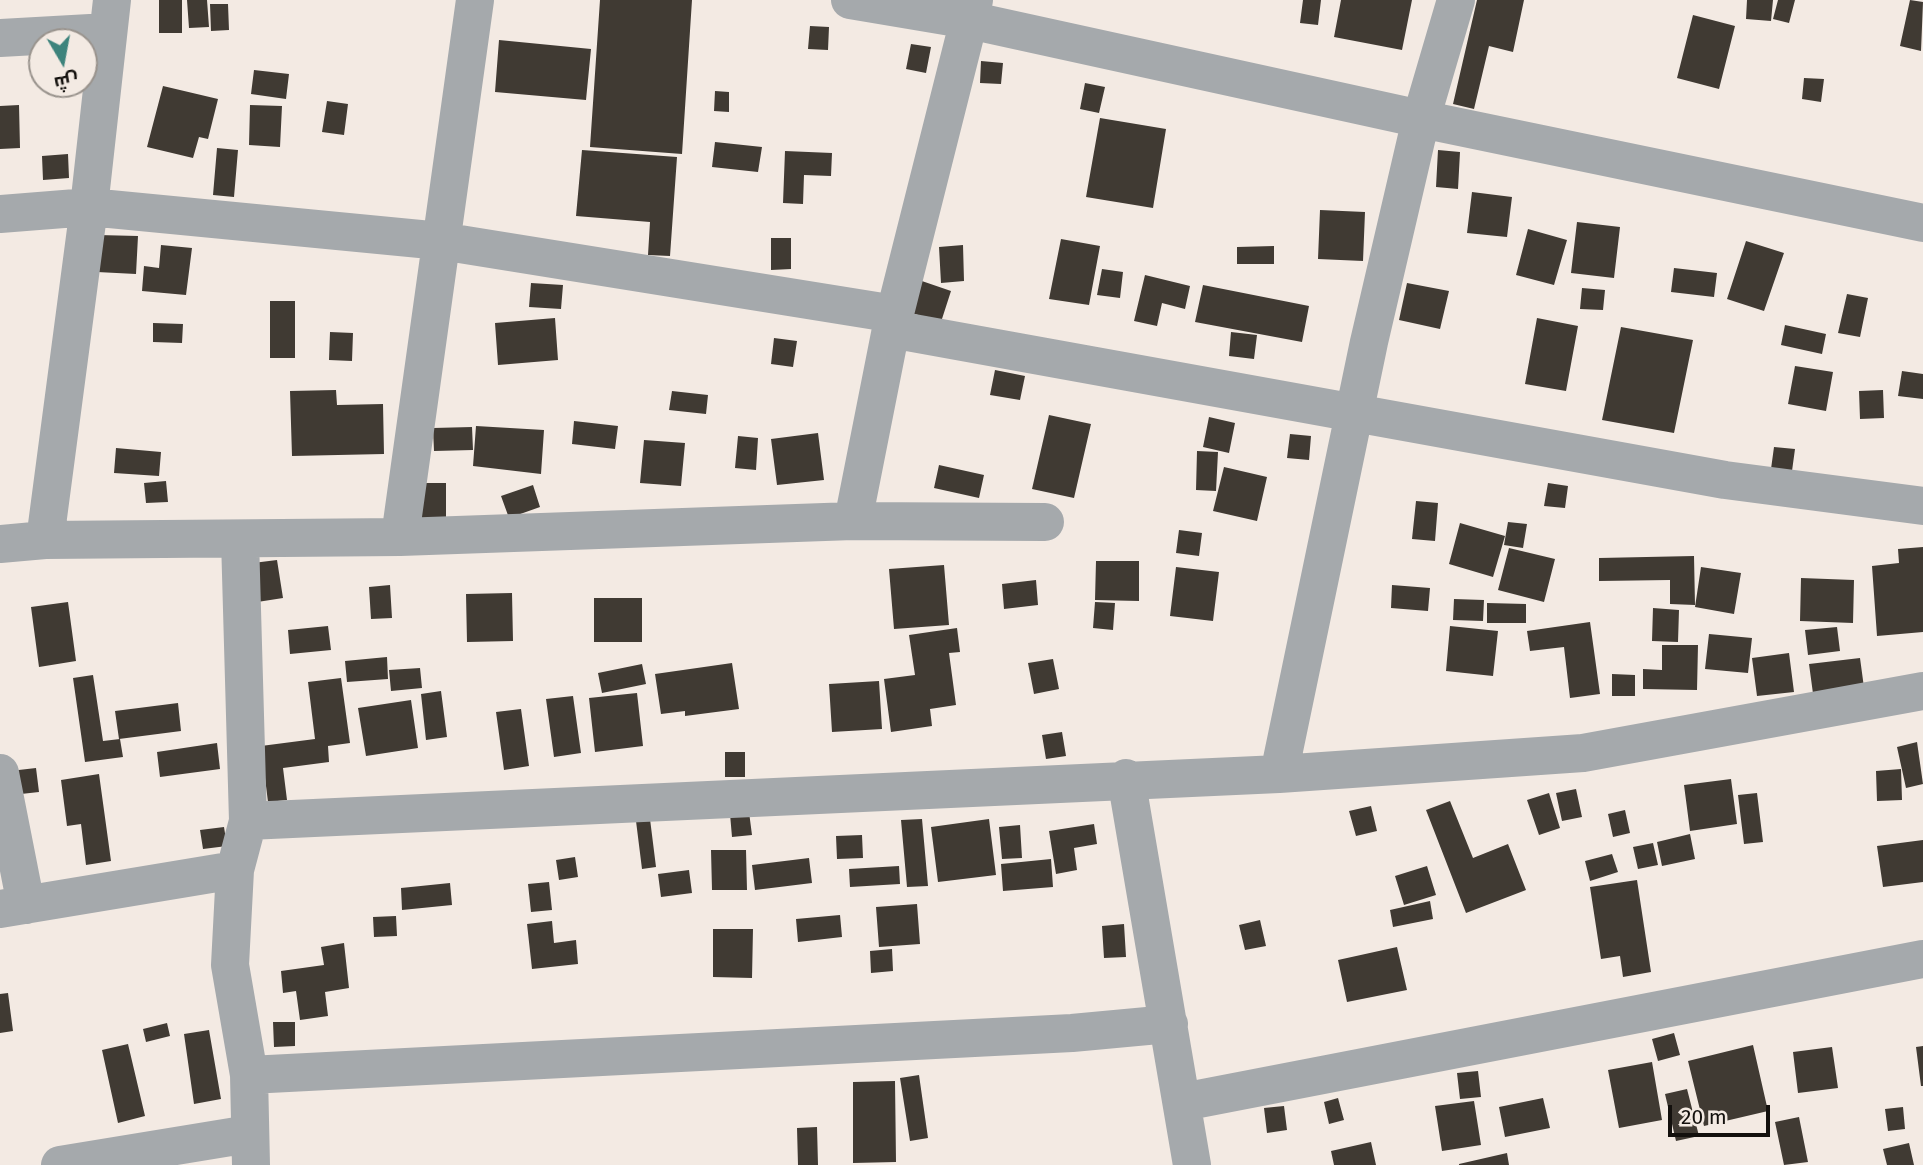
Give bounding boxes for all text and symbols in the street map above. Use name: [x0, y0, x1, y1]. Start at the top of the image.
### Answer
north arrow: [28, 28, 98, 98]
text: ش: [52, 69, 80, 96]
scale bar: [1671, 1092, 1772, 1136]
text: 20 m: [1681, 1104, 1727, 1130]

